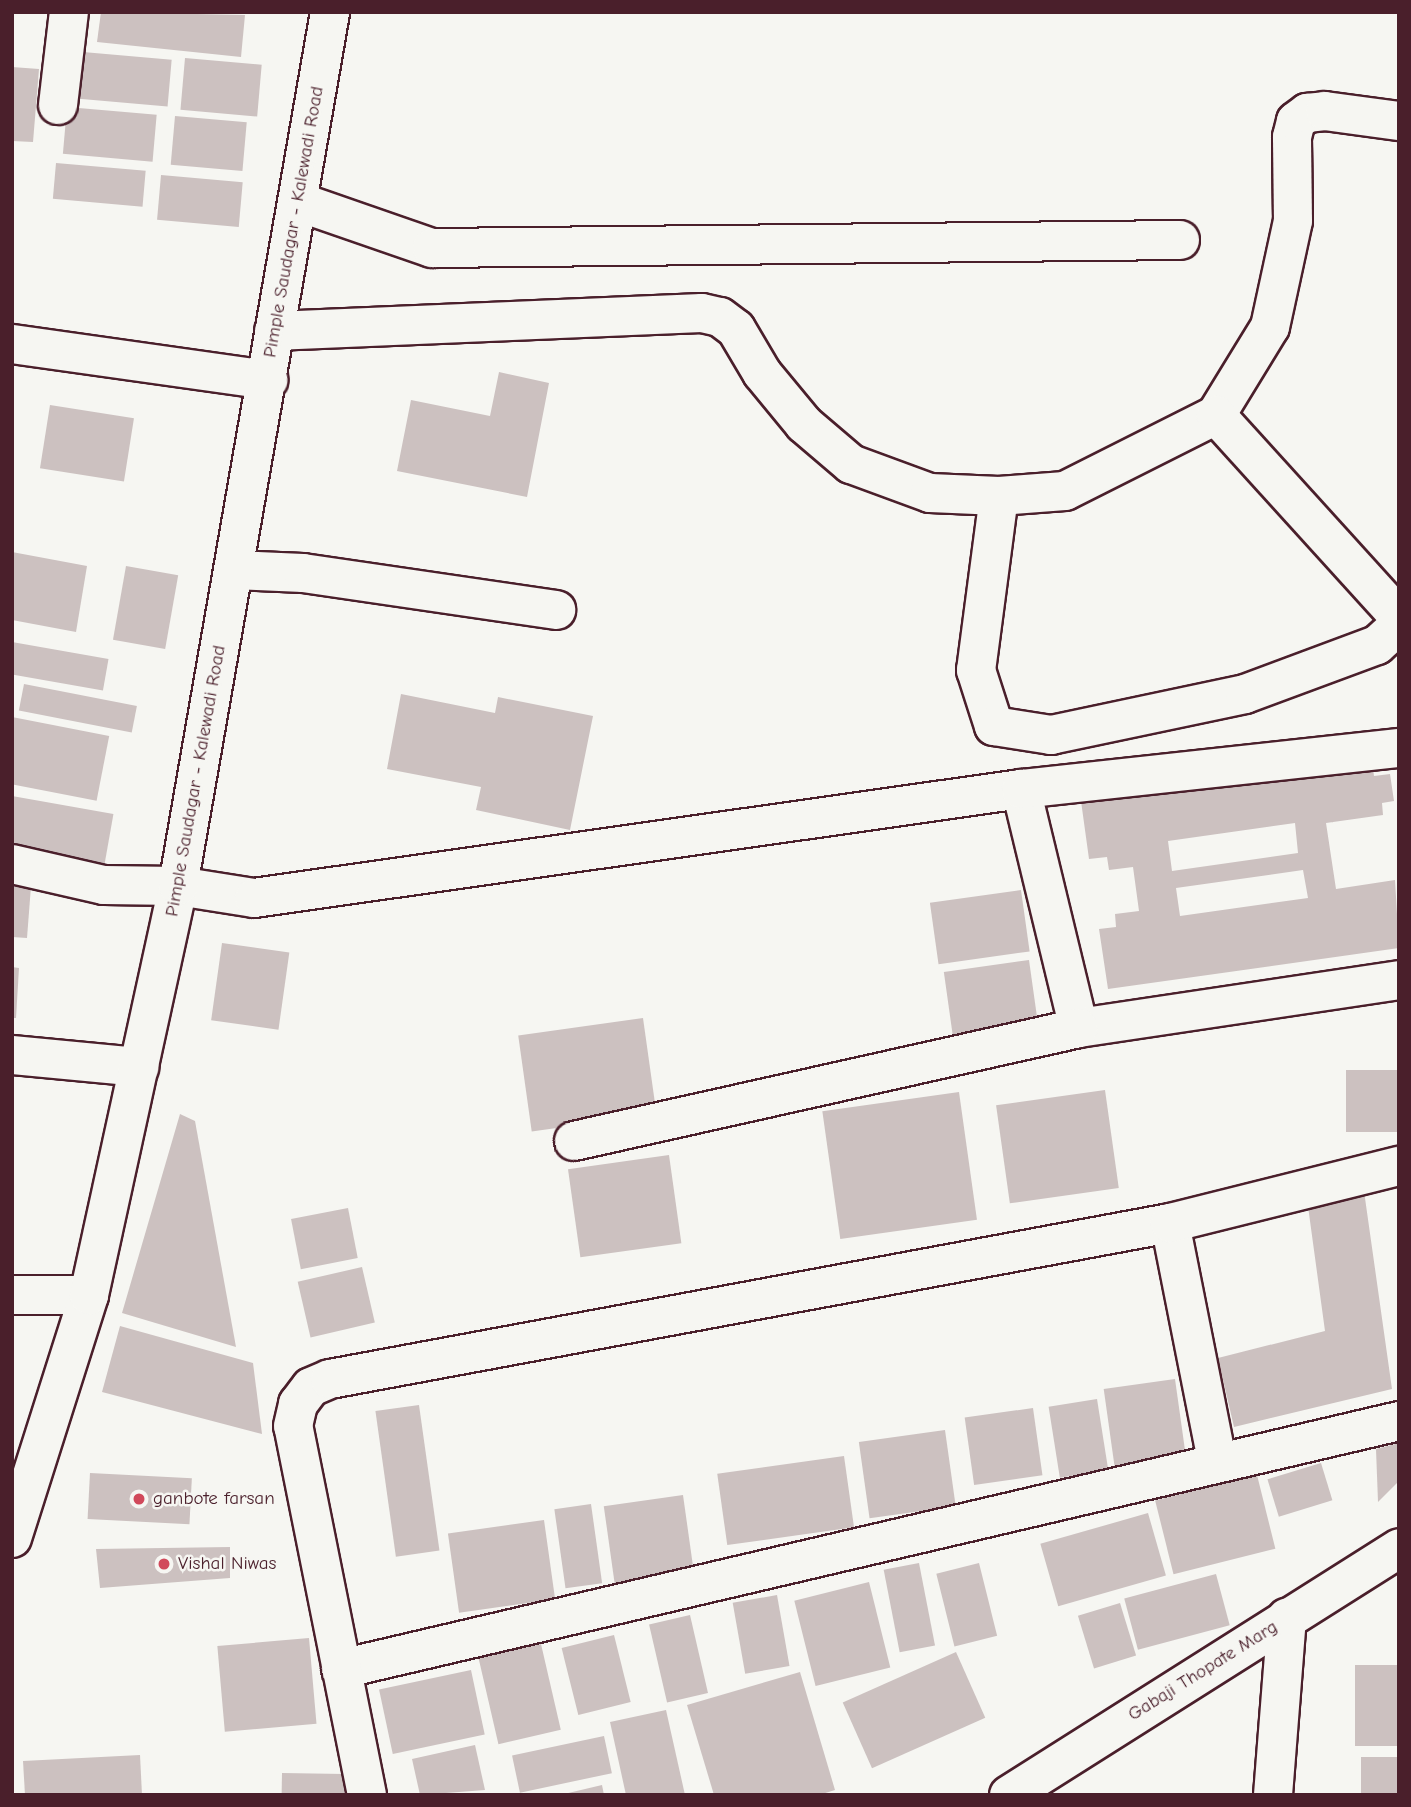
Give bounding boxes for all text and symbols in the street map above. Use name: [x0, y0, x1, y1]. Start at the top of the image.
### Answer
street label: Pimple Saudagar - Kalewadi Road: [259, 85, 329, 359]
street label: Pimple Saudagar - Kalewadi Road: [161, 644, 231, 918]
place label: ganbote farsan: [153, 1488, 275, 1510]
marker: ganbote farsan: [131, 1491, 147, 1507]
place label: Vishal Niwas: [178, 1553, 276, 1575]
marker: Vishal Niwas: [156, 1556, 172, 1572]
street label: Gabaji Thopate Marg: [1124, 1616, 1282, 1726]

